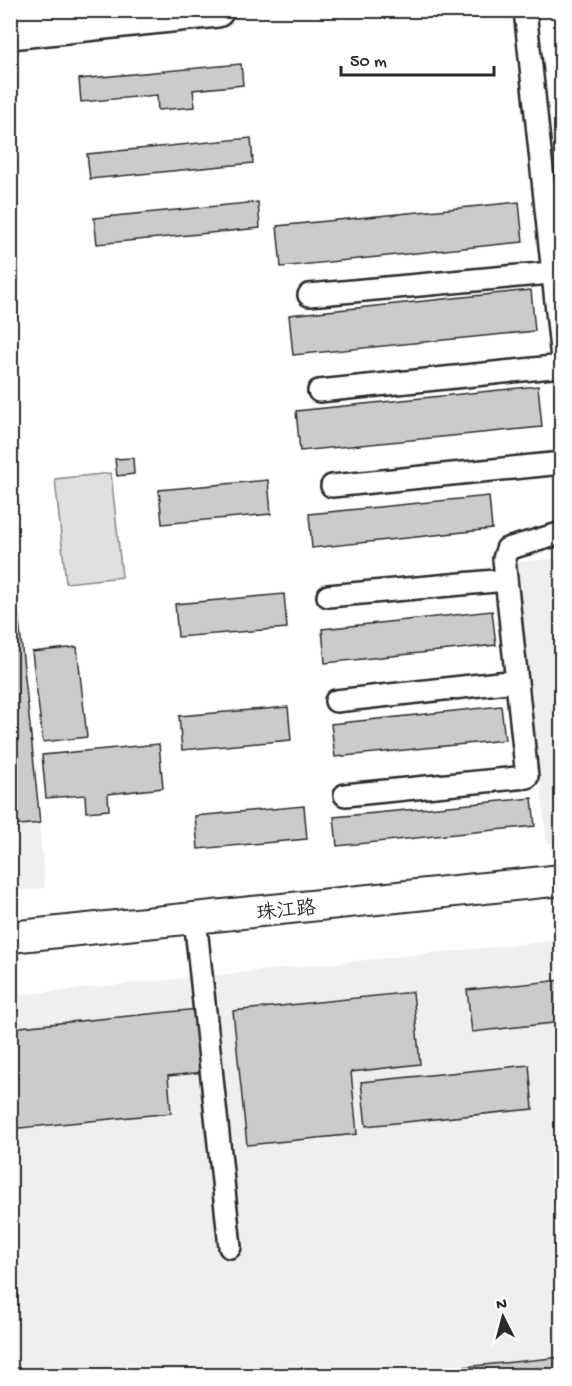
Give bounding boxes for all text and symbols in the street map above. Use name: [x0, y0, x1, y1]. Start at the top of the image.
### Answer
scale bar: [341, 39, 494, 77]
text: 50 m: [350, 52, 387, 73]
street label: 珠江路: [255, 896, 318, 927]
north arrow: [473, 1287, 533, 1347]
text: N: [496, 1296, 509, 1316]

